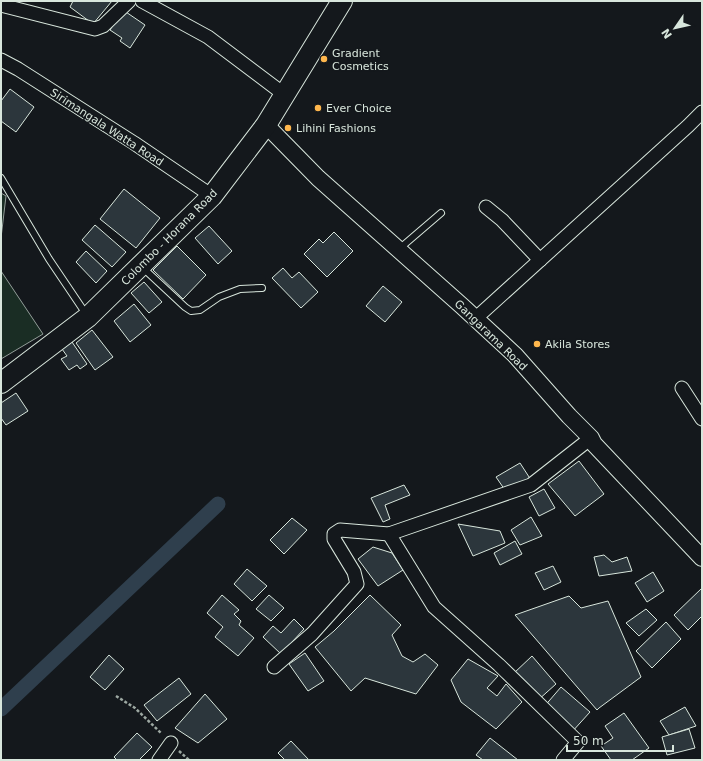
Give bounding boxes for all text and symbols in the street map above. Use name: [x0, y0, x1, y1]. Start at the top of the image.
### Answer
north arrow: [655, 8, 695, 48]
text: N: [659, 26, 675, 41]
place label: Gradient Cosmetics: [332, 47, 389, 73]
marker: Gradient Cosmetics: [319, 54, 329, 64]
street label: Sirimangala Watta Road: [48, 86, 166, 169]
place label: Ever Choice: [326, 102, 392, 115]
marker: Ever Choice: [313, 103, 323, 113]
place label: Lihini Fashions: [296, 122, 376, 135]
marker: Lihini Fashions: [283, 123, 293, 133]
street label: Colombo - Horana Road: [119, 187, 220, 288]
street label: Gangarama Road: [452, 297, 530, 373]
place label: Akila Stores: [545, 338, 610, 351]
marker: Akila Stores: [532, 339, 542, 349]
scale bar: [567, 727, 673, 753]
text: 50 m: [573, 734, 604, 748]

